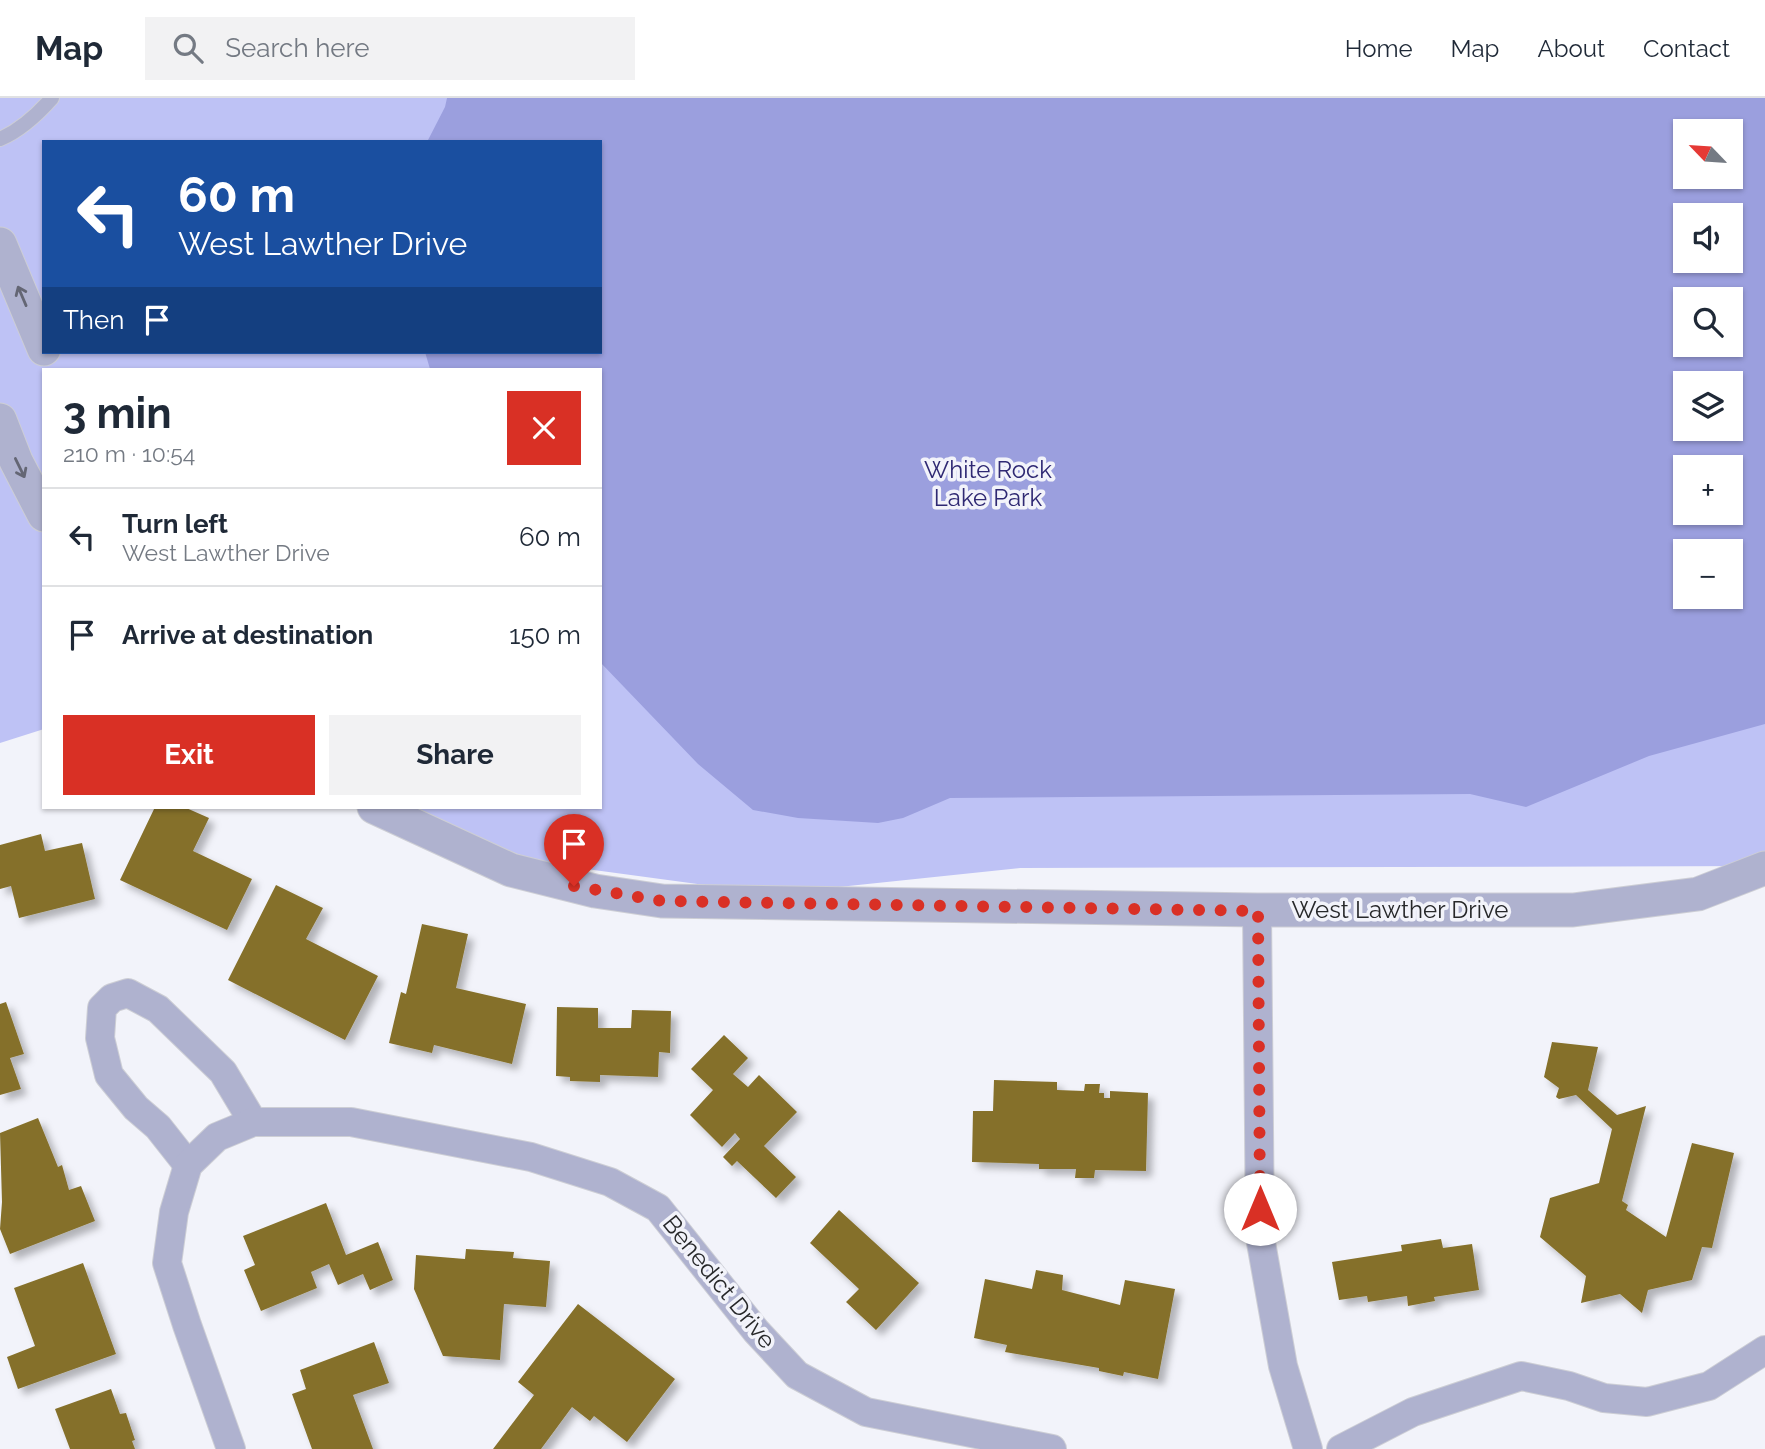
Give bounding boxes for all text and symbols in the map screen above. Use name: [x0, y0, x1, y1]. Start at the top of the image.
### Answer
search box: [145, 17, 635, 80]
text: Map: [35, 29, 103, 68]
icon: search: [169, 29, 207, 67]
text: Search here: [225, 33, 370, 63]
text: Home: [1345, 34, 1413, 63]
text: Map: [1451, 34, 1499, 63]
text: About: [1537, 34, 1605, 63]
text: Contact: [1643, 34, 1730, 63]
north arrow: [1673, 119, 1743, 189]
map controls: [1673, 119, 1743, 609]
text: 60 m: [178, 166, 295, 223]
icon: left: [63, 168, 154, 259]
button: sound: [1673, 203, 1743, 273]
text: West Lawther Drive: [178, 225, 467, 262]
one-way arrow: [15, 286, 28, 307]
button: search: [1673, 287, 1743, 357]
icon: arrive: [138, 301, 176, 339]
text: Then: [63, 305, 124, 335]
button: layers: [1673, 371, 1743, 441]
text: 3 min: [63, 389, 172, 438]
button: close: [507, 391, 581, 465]
text: 210 m · 10:54: [63, 440, 195, 467]
park label: White Rock Lake Park: [924, 455, 1052, 512]
button: +: [1673, 455, 1743, 525]
one-way arrow: [14, 457, 27, 478]
text: Turn left: [122, 509, 228, 539]
icon: left: [63, 518, 101, 556]
text: 60 m: [519, 522, 581, 552]
text: West Lawther Drive: [122, 539, 330, 566]
button: −: [1673, 539, 1743, 609]
icon: arrive: [63, 616, 101, 654]
text: Arrive at destination: [122, 620, 373, 650]
text: 150 m: [509, 620, 581, 650]
button: Exit: [63, 715, 315, 795]
button: Share: [329, 715, 581, 795]
pin: [544, 814, 604, 886]
icon: arrive: [555, 825, 593, 863]
street label: West Lawther Drive: [1292, 895, 1508, 924]
position arrow: [1223, 1172, 1297, 1246]
street label: Benedict Drive: [657, 1209, 782, 1354]

